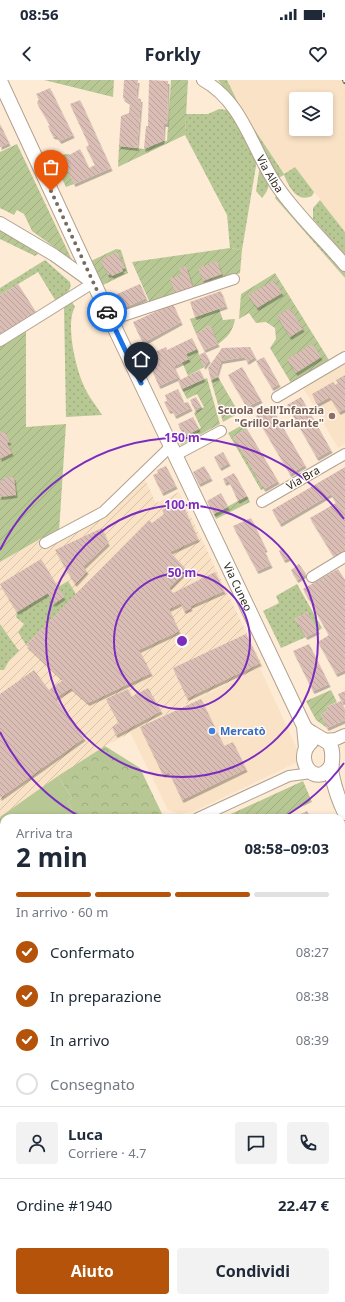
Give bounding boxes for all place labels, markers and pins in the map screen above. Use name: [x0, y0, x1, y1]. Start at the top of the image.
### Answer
pin: [34, 150, 68, 191]
pin: [124, 342, 158, 383]
place label: Scuola dell'Infanzia "Grillo Parlante": [218, 402, 324, 430]
marker: Scuola dell'Infanzia "Grillo Parlante": [327, 411, 337, 421]
centre of rings: [175, 634, 189, 648]
place label: Mercatò: [220, 723, 266, 738]
marker: Mercatò: [207, 726, 217, 736]

